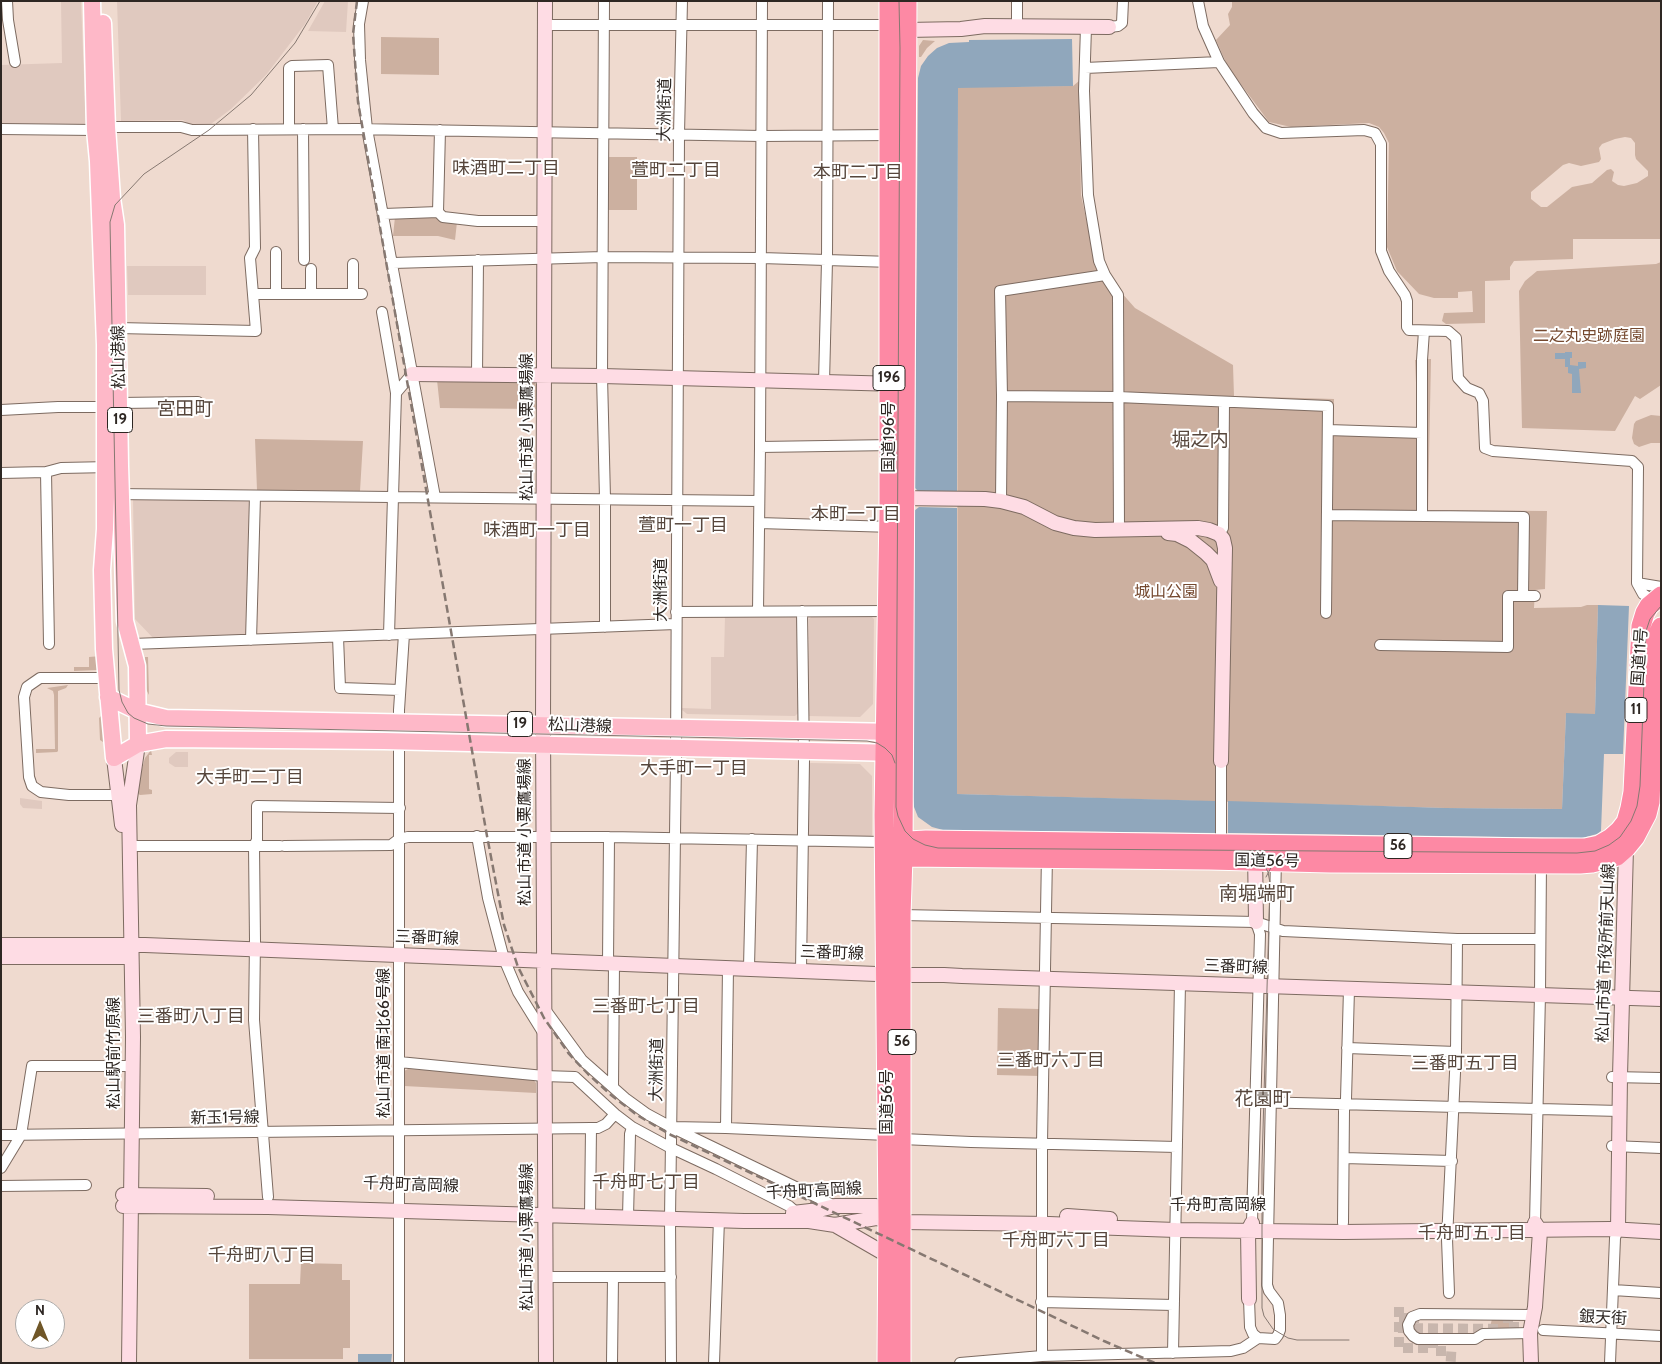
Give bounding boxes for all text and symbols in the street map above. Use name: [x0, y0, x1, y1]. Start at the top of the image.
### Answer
street label: 大洲街道: [655, 78, 675, 142]
district label: 味酒町二丁目: [452, 158, 560, 180]
district label: 萱町二丁目: [631, 160, 721, 182]
district label: 本町二丁目: [813, 162, 903, 184]
street label: 松山港線: [109, 325, 129, 389]
park label: 二之丸史跡庭園: [1533, 326, 1645, 346]
street label: 松山市道 小栗鷹場線: [517, 353, 537, 501]
road number: 196: [873, 366, 905, 390]
district label: 宮田町: [157, 398, 213, 420]
street label: 国道196号: [879, 401, 899, 473]
road number: 19: [108, 408, 132, 432]
district label: 堀之内: [1172, 429, 1228, 451]
district label: 本町一丁目: [811, 504, 901, 526]
district label: 萱町一丁目: [638, 515, 728, 537]
district label: 味酒町一丁目: [483, 520, 591, 542]
street label: 大洲街道: [651, 558, 671, 622]
park label: 城山公園: [1134, 582, 1198, 602]
street label: 国道11号: [1628, 627, 1652, 687]
road number: 11: [1625, 698, 1647, 722]
road number: 19: [508, 712, 532, 736]
street label: 松山港線: [548, 715, 612, 737]
street label: 松山市道 小栗鷹場線: [515, 758, 535, 906]
district label: 大手町一丁目: [640, 758, 748, 780]
district label: 大手町二丁目: [196, 767, 304, 789]
road number: 56: [1384, 834, 1412, 858]
street label: 国道56号: [1234, 851, 1300, 871]
street label: 松山市道 市役所前天山線: [1593, 863, 1619, 1043]
district label: 南堀端町: [1219, 883, 1295, 905]
street label: 三番町線: [395, 927, 459, 949]
street label: 三番町線: [800, 942, 864, 964]
street label: 三番町線: [1204, 956, 1268, 978]
street label: 松山市道 南北66号線: [374, 968, 394, 1118]
district label: 三番町七丁目: [592, 996, 700, 1018]
street label: 松山駅前竹原線: [104, 997, 124, 1109]
district label: 三番町八丁目: [137, 1006, 245, 1028]
road number: 56: [888, 1030, 916, 1054]
street label: 大洲街道: [647, 1038, 667, 1102]
district label: 三番町六丁目: [997, 1050, 1105, 1072]
district label: 三番町五丁目: [1411, 1053, 1519, 1075]
street label: 国道56号: [877, 1069, 897, 1135]
district label: 花園町: [1235, 1088, 1291, 1110]
street label: 新玉1号線: [190, 1108, 260, 1128]
street label: 松山市道 小栗鷹場線: [517, 1163, 537, 1311]
district label: 千舟町七丁目: [592, 1172, 700, 1194]
street label: 千舟町高岡線: [363, 1174, 459, 1196]
street label: 千舟町高岡線: [766, 1179, 862, 1203]
street label: 千舟町高岡線: [1170, 1195, 1266, 1215]
district label: 千舟町五丁目: [1418, 1223, 1526, 1245]
district label: 千舟町六丁目: [1002, 1230, 1110, 1252]
district label: 千舟町八丁目: [208, 1245, 316, 1267]
north arrow: [15, 1299, 65, 1349]
text: N: [35, 1301, 45, 1319]
street label: 銀天街: [1579, 1307, 1627, 1329]

